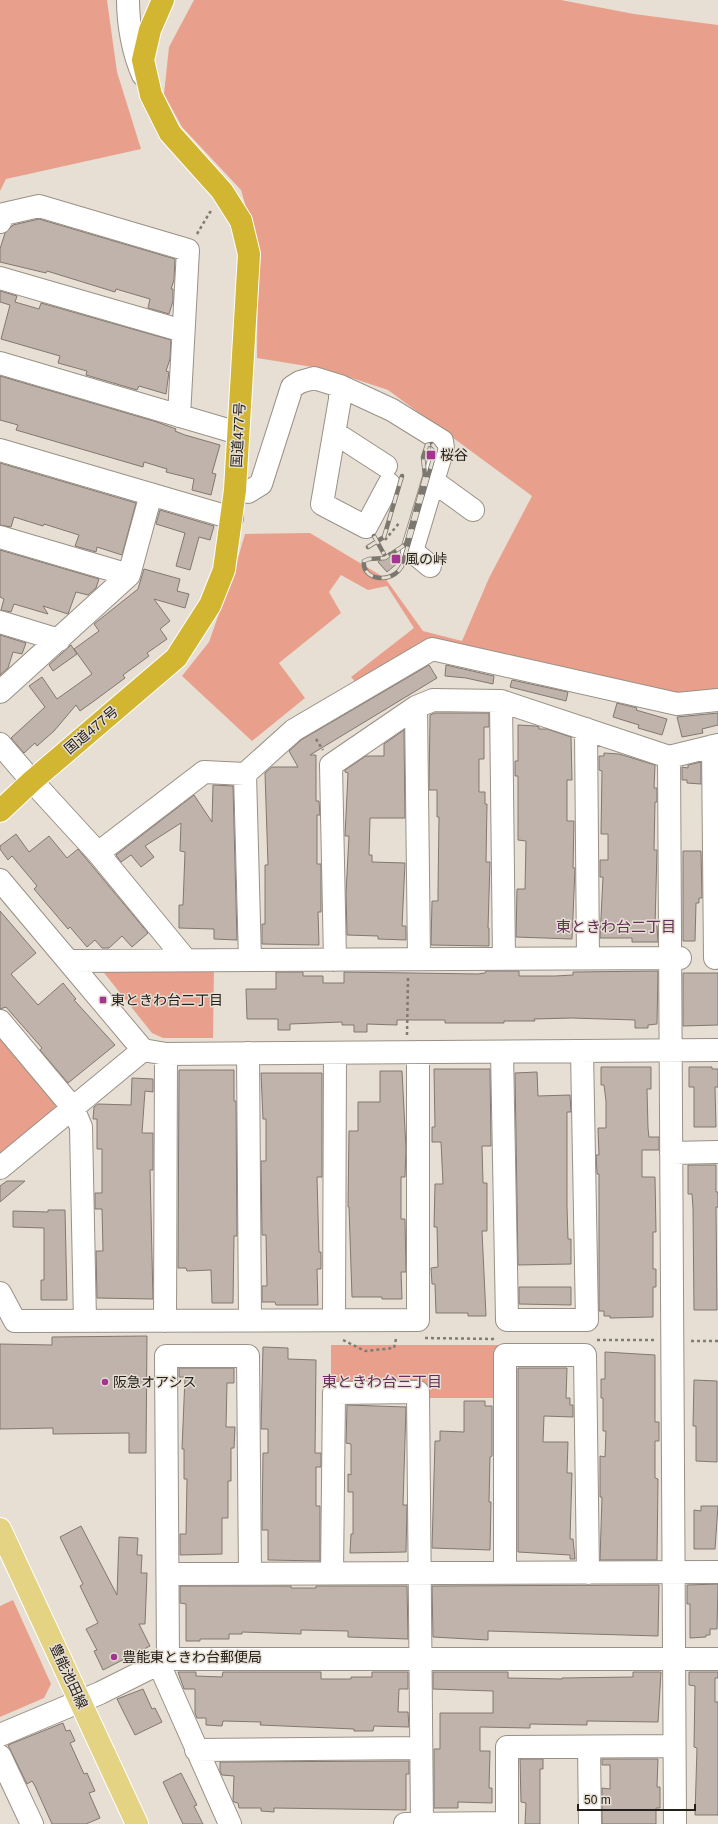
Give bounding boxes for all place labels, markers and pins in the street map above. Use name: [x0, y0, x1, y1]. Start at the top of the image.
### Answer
place label: 桜谷: [440, 447, 468, 463]
marker: 桜谷: [425, 449, 437, 461]
place label: 風の峠: [405, 551, 447, 567]
marker: 風の峠: [390, 553, 402, 565]
place label: 東ときわ台二丁目: [111, 992, 223, 1008]
marker: 東ときわ台二丁目: [98, 995, 108, 1005]
place label: 阪急オアシス: [113, 1374, 196, 1390]
marker: 阪急オアシス: [100, 1377, 110, 1387]
place label: 豊能東ときわ台郵便局: [122, 1649, 262, 1665]
marker: 豊能東ときわ台郵便局: [109, 1652, 119, 1662]

